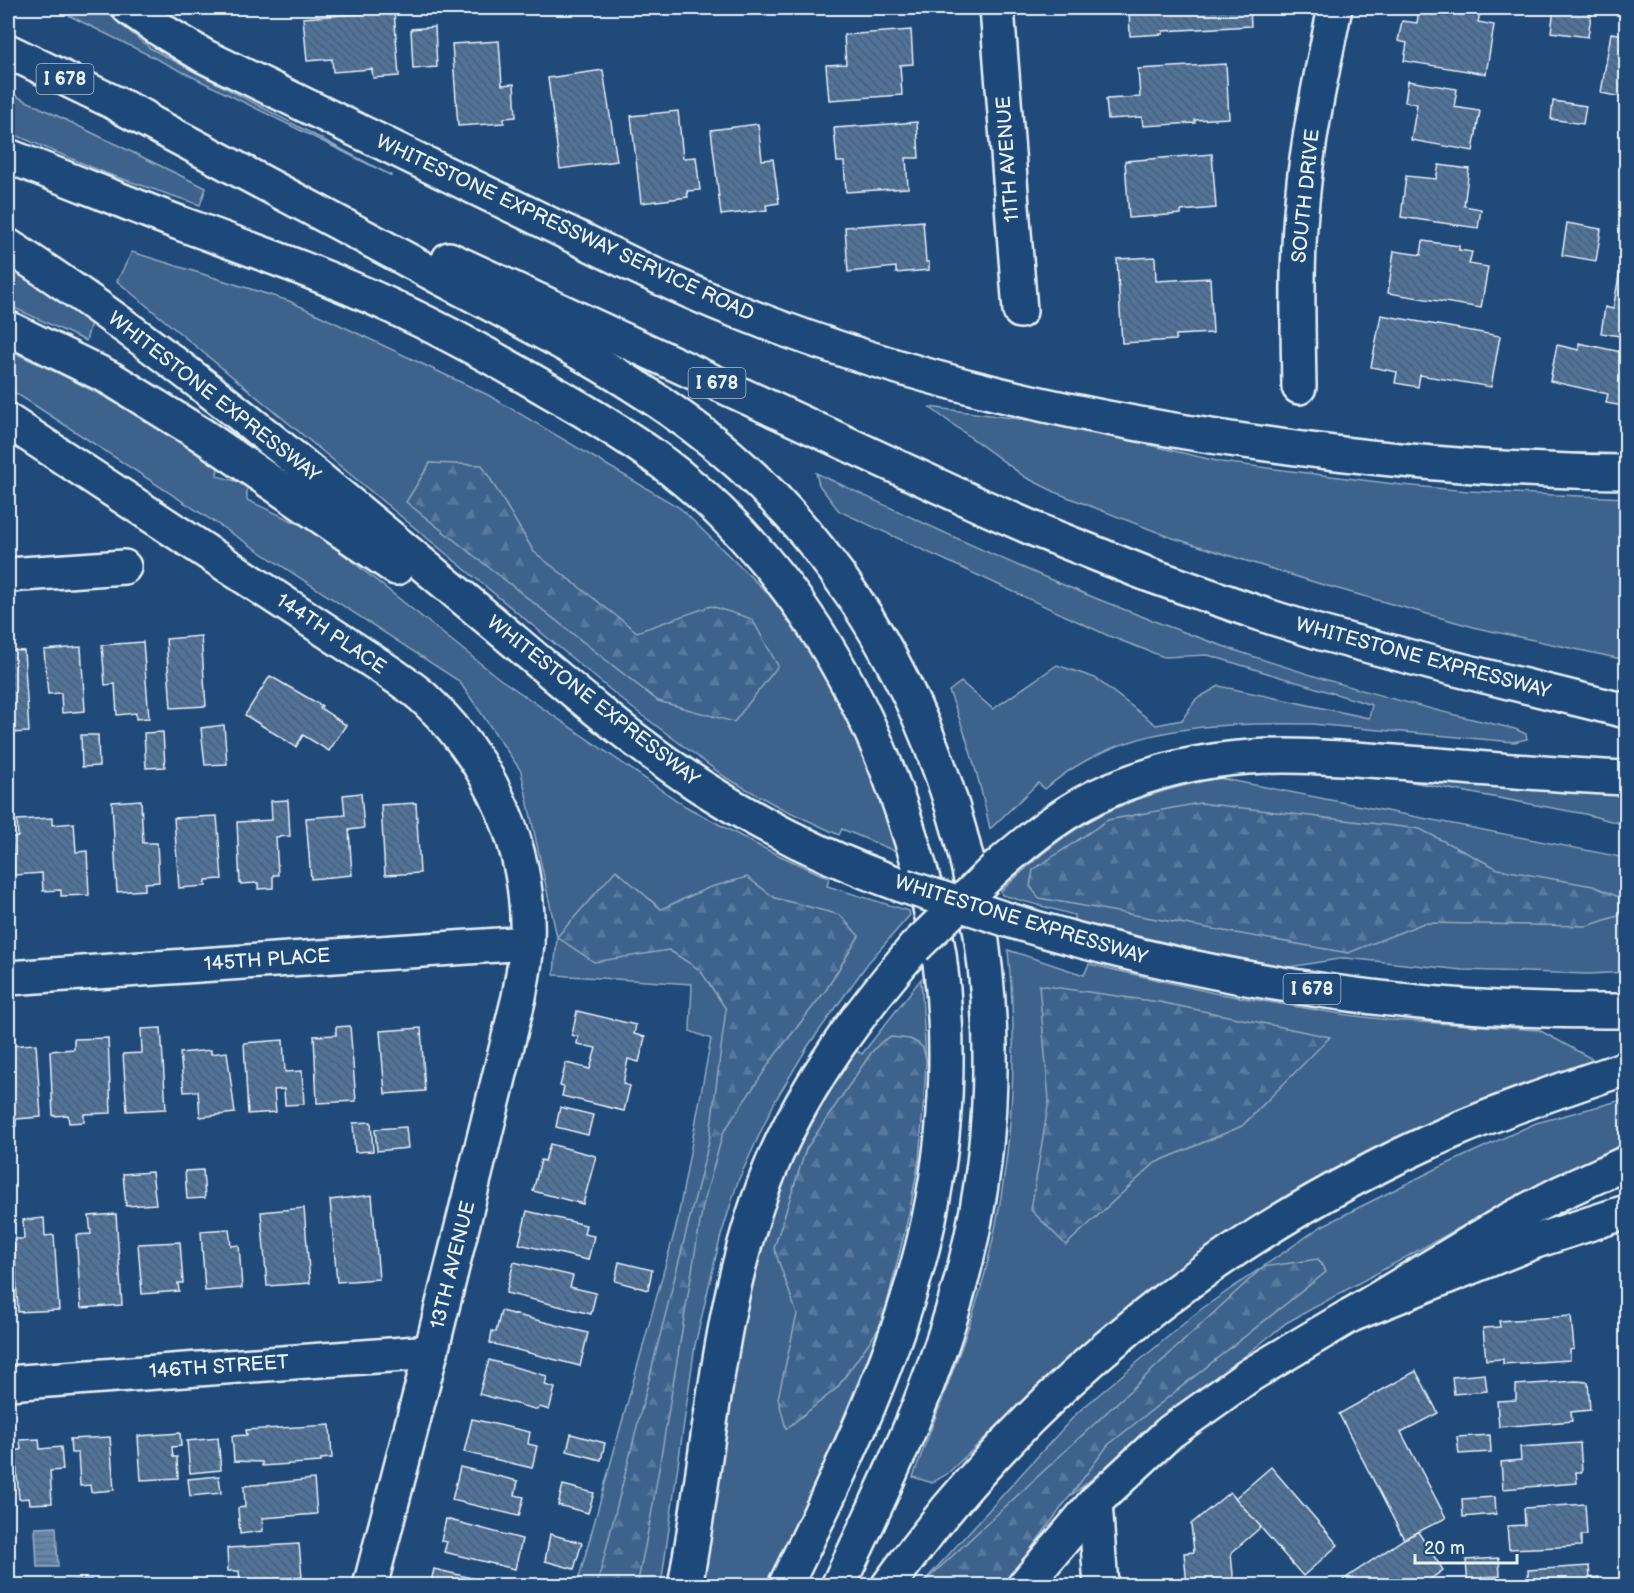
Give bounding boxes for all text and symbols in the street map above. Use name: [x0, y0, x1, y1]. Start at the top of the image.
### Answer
road number: I 678: [36, 64, 94, 94]
street label: 11TH AVENUE: [992, 95, 1024, 223]
street label: SOUTH DRIVE: [1287, 128, 1325, 264]
street label: WHITESTONE EXPRESSWAY SERVICE ROAD: [372, 130, 758, 326]
street label: WHITESTONE EXPRESSWAY: [103, 307, 325, 488]
road number: I 678: [688, 368, 746, 398]
street label: 144TH PLACE: [272, 588, 390, 680]
street label: WHITESTONE EXPRESSWAY: [482, 611, 704, 792]
street label: WHITESTONE EXPRESSWAY: [1293, 612, 1553, 704]
street label: WHITESTONE EXPRESSWAY: [892, 870, 1151, 970]
street label: 145TH PLACE: [203, 944, 331, 976]
road number: I 678: [1284, 974, 1340, 1004]
street label: 13TH AVENUE: [426, 1199, 480, 1331]
street label: 146TH STREET: [148, 1350, 290, 1384]
scale bar: [1415, 1527, 1517, 1565]
text: 20 m: [1424, 1538, 1465, 1559]

